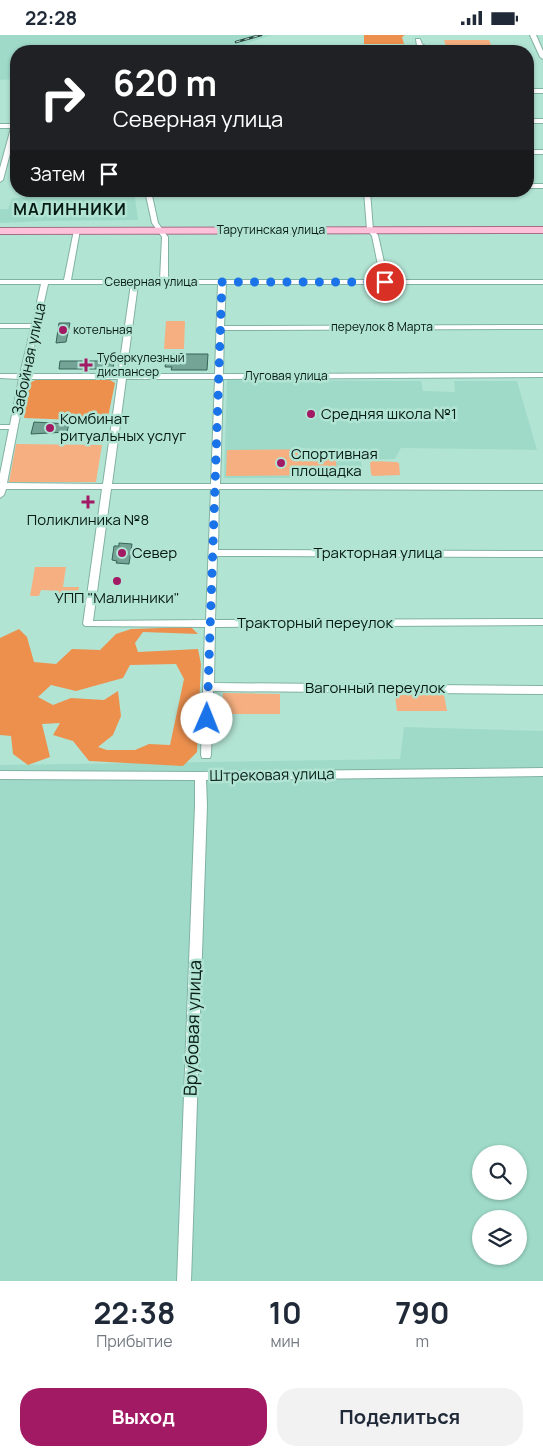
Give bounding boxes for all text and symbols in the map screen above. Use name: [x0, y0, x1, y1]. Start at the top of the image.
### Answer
text: 22:28: [25, 5, 77, 31]
text: 620 m: [113, 59, 217, 107]
icon: right: [30, 65, 95, 130]
text: Северная улица: [113, 104, 283, 134]
icon: arrive: [95, 160, 123, 188]
text: Затем: [30, 161, 85, 187]
district label: МАЛИННИКИ: [13, 198, 127, 220]
street label: Тарутинская улица: [217, 221, 325, 238]
pin: [364, 261, 406, 303]
icon: arrive: [371, 268, 399, 296]
street label: Северная улица: [105, 273, 197, 290]
street label: Забойная улица: [6, 301, 51, 417]
street label: переулок 8 Марта: [331, 318, 433, 335]
place label: котельная: [73, 321, 132, 338]
marker: котельная: [57, 324, 69, 336]
place label: Туберкулезный диспансер: [97, 349, 185, 380]
marker: Туберкулезный диспансер: [79, 358, 93, 372]
street label: Луговая улица: [244, 367, 328, 384]
place label: Средняя школа №1: [321, 403, 457, 424]
place label: Комбинат ритуальных услуг: [60, 408, 186, 446]
marker: Средняя школа №1: [305, 408, 317, 420]
marker: Комбинат ритуальных услуг: [44, 422, 56, 434]
place label: Спортивная площадка: [291, 443, 378, 481]
marker: Спортивная площадка: [275, 457, 287, 469]
marker: Поликлиника №8: [81, 495, 95, 509]
place label: Поликлиника №8: [27, 509, 149, 530]
place label: Север: [132, 542, 177, 563]
street label: Тракторная улица: [314, 542, 442, 563]
marker: Север: [116, 547, 128, 559]
marker: УПП "Малинники": [111, 575, 123, 587]
place label: УПП "Малинники": [54, 587, 180, 608]
street label: Тракторный переулок: [237, 612, 393, 633]
street label: Вагонный переулок: [305, 677, 446, 698]
position arrow: [180, 692, 232, 744]
street label: Штрековая улица: [209, 763, 335, 786]
street label: Врубовая улица: [178, 960, 206, 1096]
map controls: [472, 1145, 527, 1265]
button: search: [472, 1145, 527, 1200]
button: layers: [472, 1210, 527, 1265]
text: 22:38: [93, 1292, 175, 1333]
text: 10: [269, 1292, 302, 1333]
text: 790: [395, 1292, 450, 1333]
text: Прибытие: [96, 1330, 173, 1352]
text: мин: [270, 1330, 300, 1352]
text: m: [416, 1330, 429, 1352]
button: Выход: [20, 1388, 267, 1446]
button: Поделиться: [277, 1388, 523, 1446]

